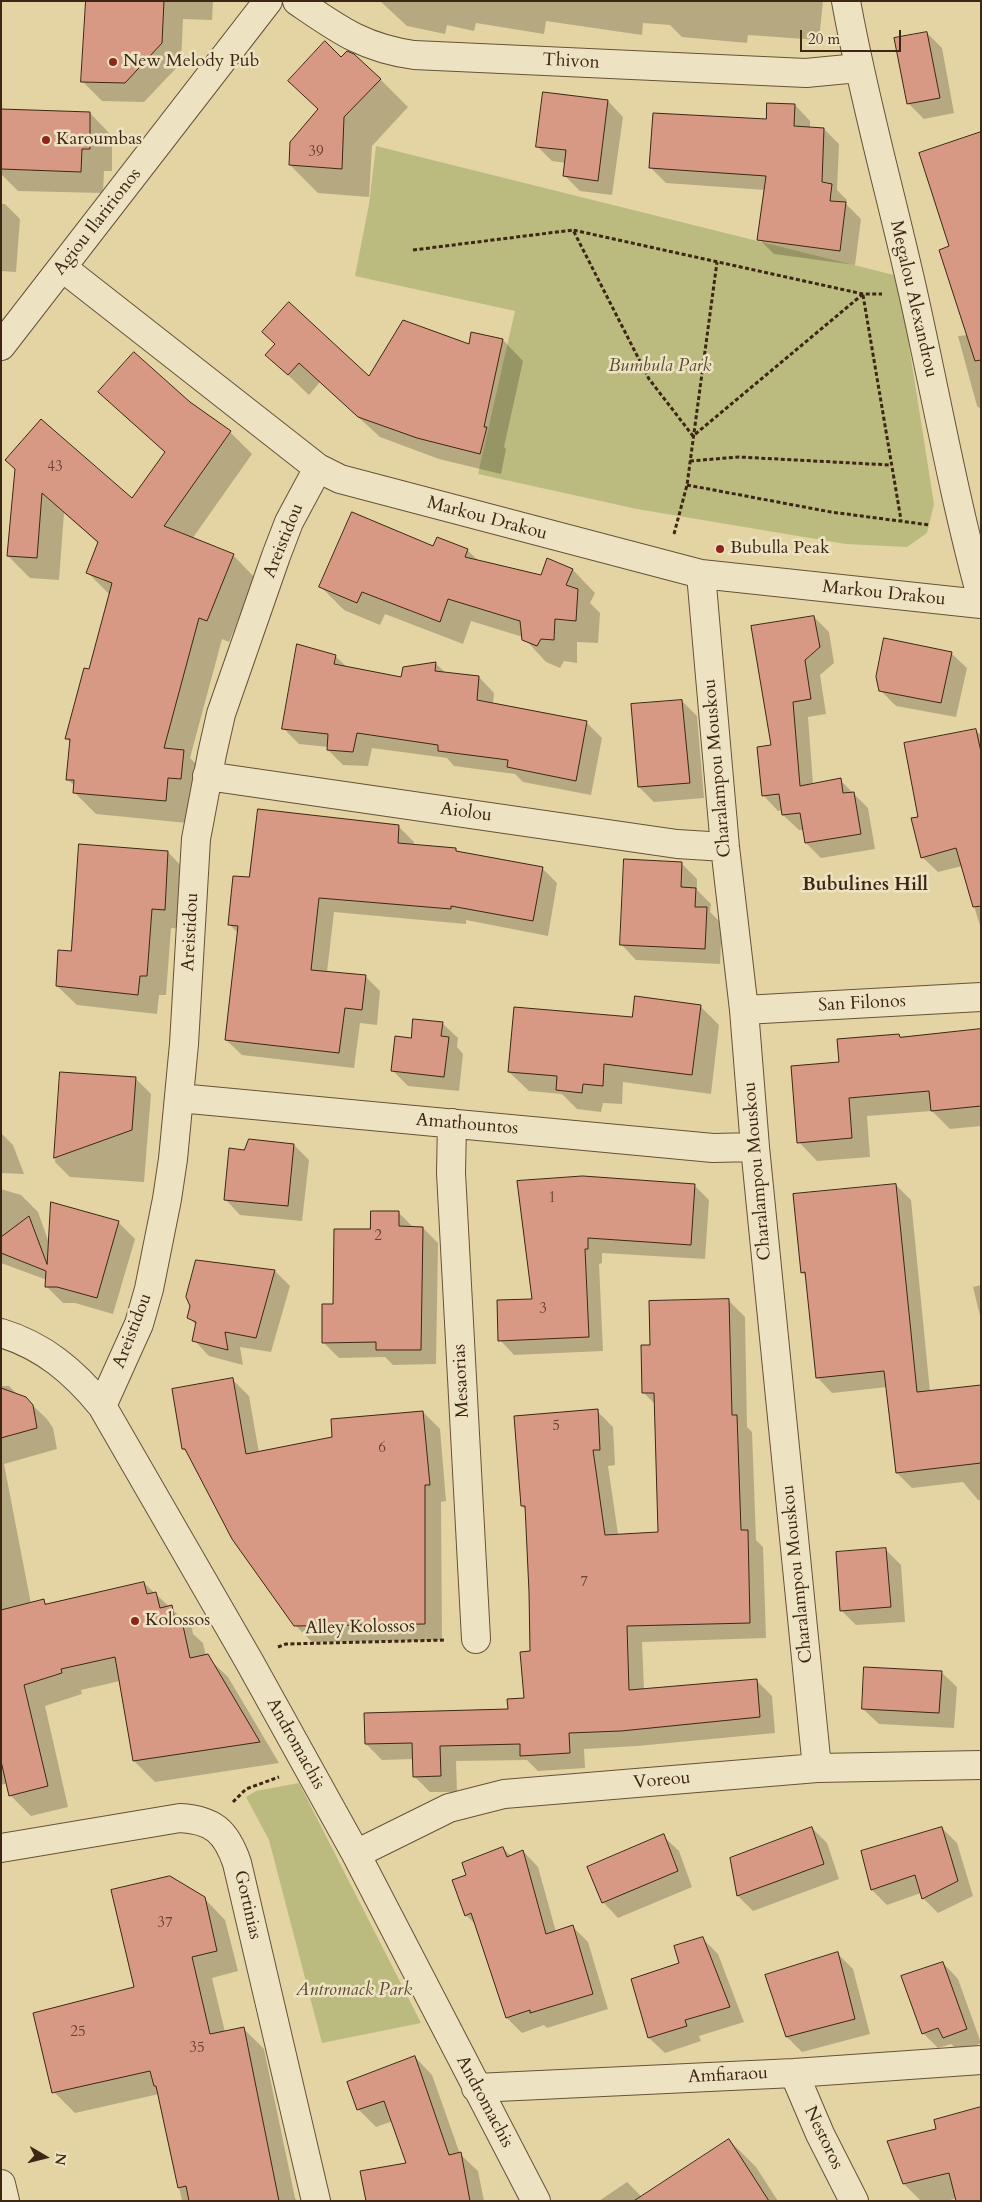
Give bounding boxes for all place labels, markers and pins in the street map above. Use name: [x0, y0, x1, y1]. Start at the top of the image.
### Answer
place label: New Melody Pub: [123, 51, 259, 73]
marker: New Melody Pub: [107, 56, 119, 68]
place label: Karoumbas: [56, 129, 142, 151]
marker: Karoumbas: [40, 134, 52, 146]
place label: Bubulla Peak: [730, 538, 830, 560]
marker: Bubulla Peak: [714, 543, 726, 555]
place label: Kolossos: [145, 1610, 210, 1632]
marker: Kolossos: [129, 1615, 141, 1627]

